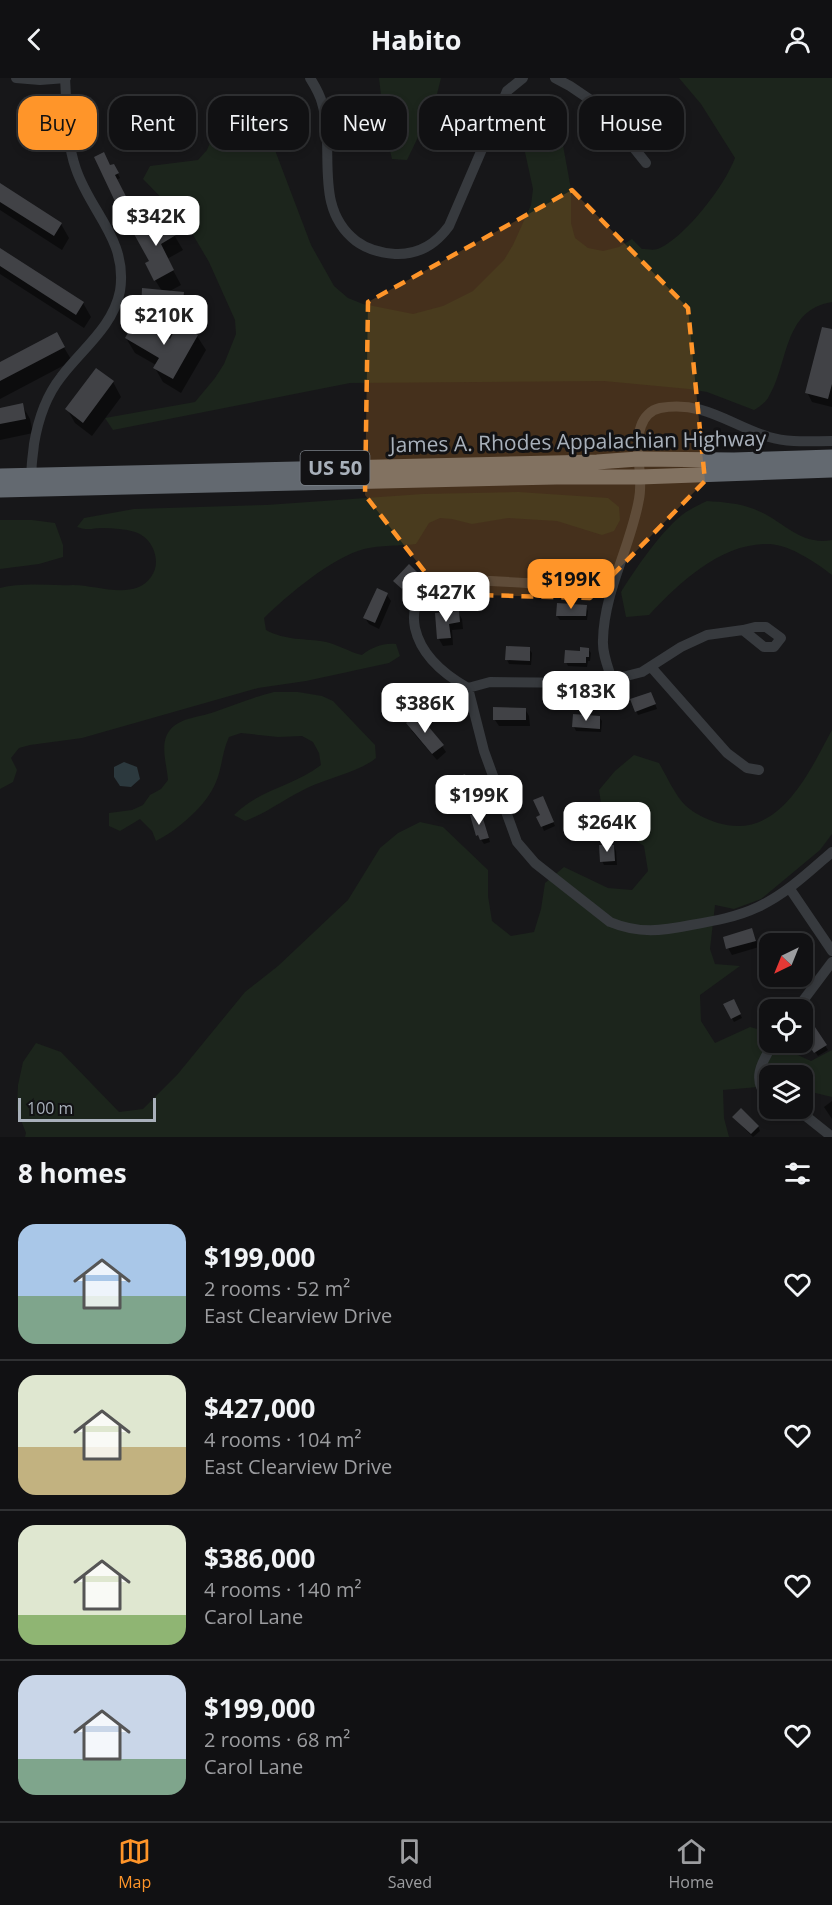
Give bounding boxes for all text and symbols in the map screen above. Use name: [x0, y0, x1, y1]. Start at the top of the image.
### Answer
text: Habito: [371, 21, 461, 58]
icon: back: [18, 23, 51, 56]
icon: person: [781, 23, 814, 56]
chip: Buy: [18, 96, 97, 150]
chip: Rent: [109, 96, 196, 150]
chip: Filters: [208, 96, 309, 150]
chip: New: [321, 96, 407, 150]
chip: Apartment: [419, 96, 567, 150]
chip: House: [579, 96, 684, 150]
pin: $342K: [114, 196, 198, 247]
text: $342K: [126, 202, 186, 229]
pin: $210K: [122, 295, 206, 346]
text: $210K: [134, 301, 194, 328]
street label: James A. Rhodes Appalachian Highway: [388, 424, 767, 458]
road number: US 50: [300, 451, 370, 485]
pin: $199K: [529, 559, 613, 610]
text: $199K: [541, 565, 601, 592]
pin: $427K: [404, 572, 488, 623]
text: $427K: [416, 578, 476, 605]
pin: $183K: [544, 671, 628, 722]
text: $183K: [556, 677, 616, 704]
pin: $386K: [383, 683, 467, 734]
text: $386K: [395, 689, 455, 716]
pin: $199K: [437, 775, 521, 826]
text: $199K: [449, 781, 509, 808]
pin: $264K: [565, 802, 649, 853]
text: $264K: [577, 808, 637, 835]
north arrow: [759, 933, 813, 987]
map controls: [759, 933, 813, 1119]
button: locate: [759, 999, 813, 1053]
button: layers: [759, 1065, 813, 1119]
scale bar: [18, 1095, 156, 1122]
text: 100 m: [27, 1097, 73, 1119]
text: 8 homes: [18, 1155, 127, 1191]
icon: filters: [781, 1157, 814, 1190]
text: $199,000: [204, 1239, 315, 1275]
icon: home: [66, 1248, 138, 1320]
icon: heart: [781, 1268, 814, 1301]
text: 2 rooms · 52 m²: [204, 1275, 350, 1302]
text: East Clearview Drive: [204, 1302, 392, 1329]
text: $427,000: [204, 1390, 315, 1426]
icon: home: [66, 1399, 138, 1471]
icon: heart: [781, 1419, 814, 1452]
text: 4 rooms · 104 m²: [204, 1426, 362, 1453]
text: East Clearview Drive: [204, 1453, 392, 1480]
text: $386,000: [204, 1540, 315, 1576]
icon: home: [66, 1549, 138, 1621]
icon: heart: [781, 1569, 814, 1602]
text: 4 rooms · 140 m²: [204, 1576, 362, 1603]
text: Carol Lane: [204, 1603, 303, 1630]
text: $199,000: [204, 1690, 315, 1726]
icon: home: [66, 1699, 138, 1771]
icon: heart: [781, 1719, 814, 1752]
text: 2 rooms · 68 m²: [204, 1726, 350, 1753]
text: Carol Lane: [204, 1753, 303, 1780]
tab: Map: [118, 1835, 151, 1893]
tab: Saved: [388, 1835, 432, 1893]
tab: Home: [669, 1835, 714, 1893]

